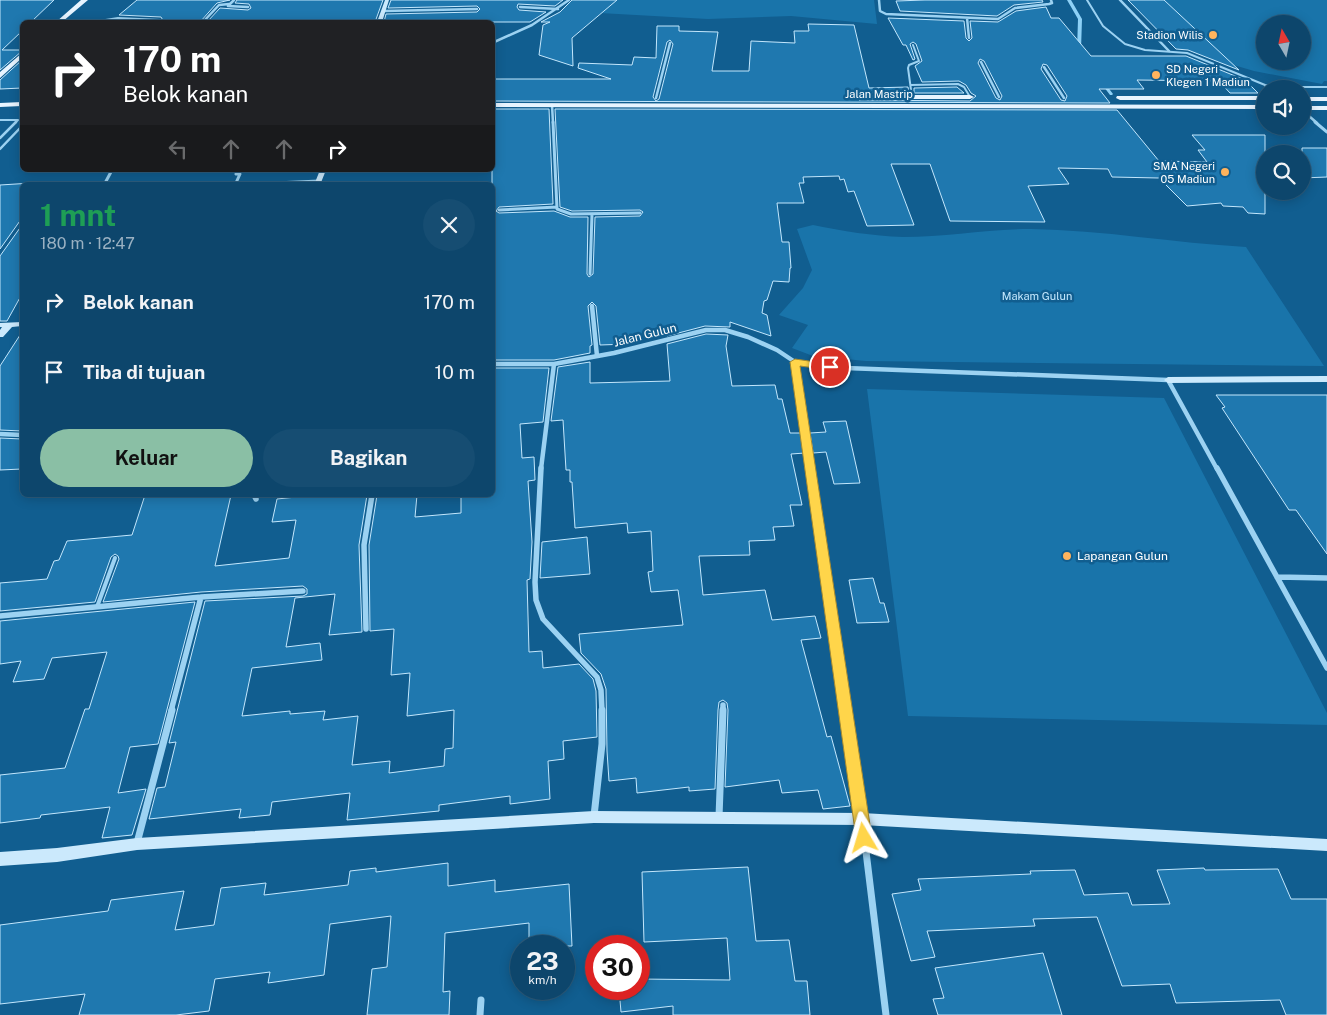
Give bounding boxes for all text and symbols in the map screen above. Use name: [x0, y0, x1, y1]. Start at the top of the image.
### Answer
north arrow: [1256, 15, 1311, 70]
map controls: [1256, 15, 1311, 200]
place label: Stadion Wilis: [1136, 29, 1203, 41]
marker: Stadion Wilis: [1207, 29, 1219, 41]
text: 170 m: [123, 39, 221, 80]
icon: right: [40, 40, 105, 105]
place label: SD Negeri Klegen 1 Madiun: [1166, 63, 1250, 88]
marker: SD Negeri Klegen 1 Madiun: [1150, 69, 1162, 81]
button: sound: [1256, 80, 1311, 135]
text: Belok kanan: [123, 81, 248, 107]
street label: Jalan Mastrip: [845, 88, 913, 100]
icon: left: [164, 135, 192, 163]
icon: ahead: [217, 135, 245, 163]
icon: ahead: [270, 135, 298, 163]
icon: right: [323, 135, 351, 163]
button: search: [1256, 145, 1311, 200]
place label: SMA Negeri 05 Madiun: [1153, 160, 1215, 185]
marker: SMA Negeri 05 Madiun: [1219, 166, 1231, 178]
text: 1 mnt: [40, 197, 116, 233]
button: close: [423, 199, 475, 251]
text: 180 m · 12:47: [40, 234, 135, 253]
icon: right: [40, 288, 68, 316]
park label: Makam Gulun: [1002, 290, 1072, 302]
text: Belok kanan: [83, 291, 194, 313]
text: 170 m: [424, 291, 475, 313]
street label: Jalan Gulun: [612, 320, 678, 350]
pin: [809, 346, 851, 388]
icon: arrive: [816, 353, 844, 381]
icon: arrive: [40, 358, 68, 386]
text: Tiba di tujuan: [83, 361, 205, 383]
text: 10 m: [435, 361, 475, 383]
button: Keluar: [40, 429, 253, 487]
button: Bagikan: [263, 429, 475, 487]
place label: Lapangan Gulun: [1077, 549, 1168, 563]
marker: Lapangan Gulun: [1061, 550, 1073, 562]
position arrow: [837, 811, 889, 863]
speed limit sign: 30: [585, 935, 650, 1000]
text: 23: [526, 946, 559, 976]
text: km/h: [528, 973, 557, 987]

